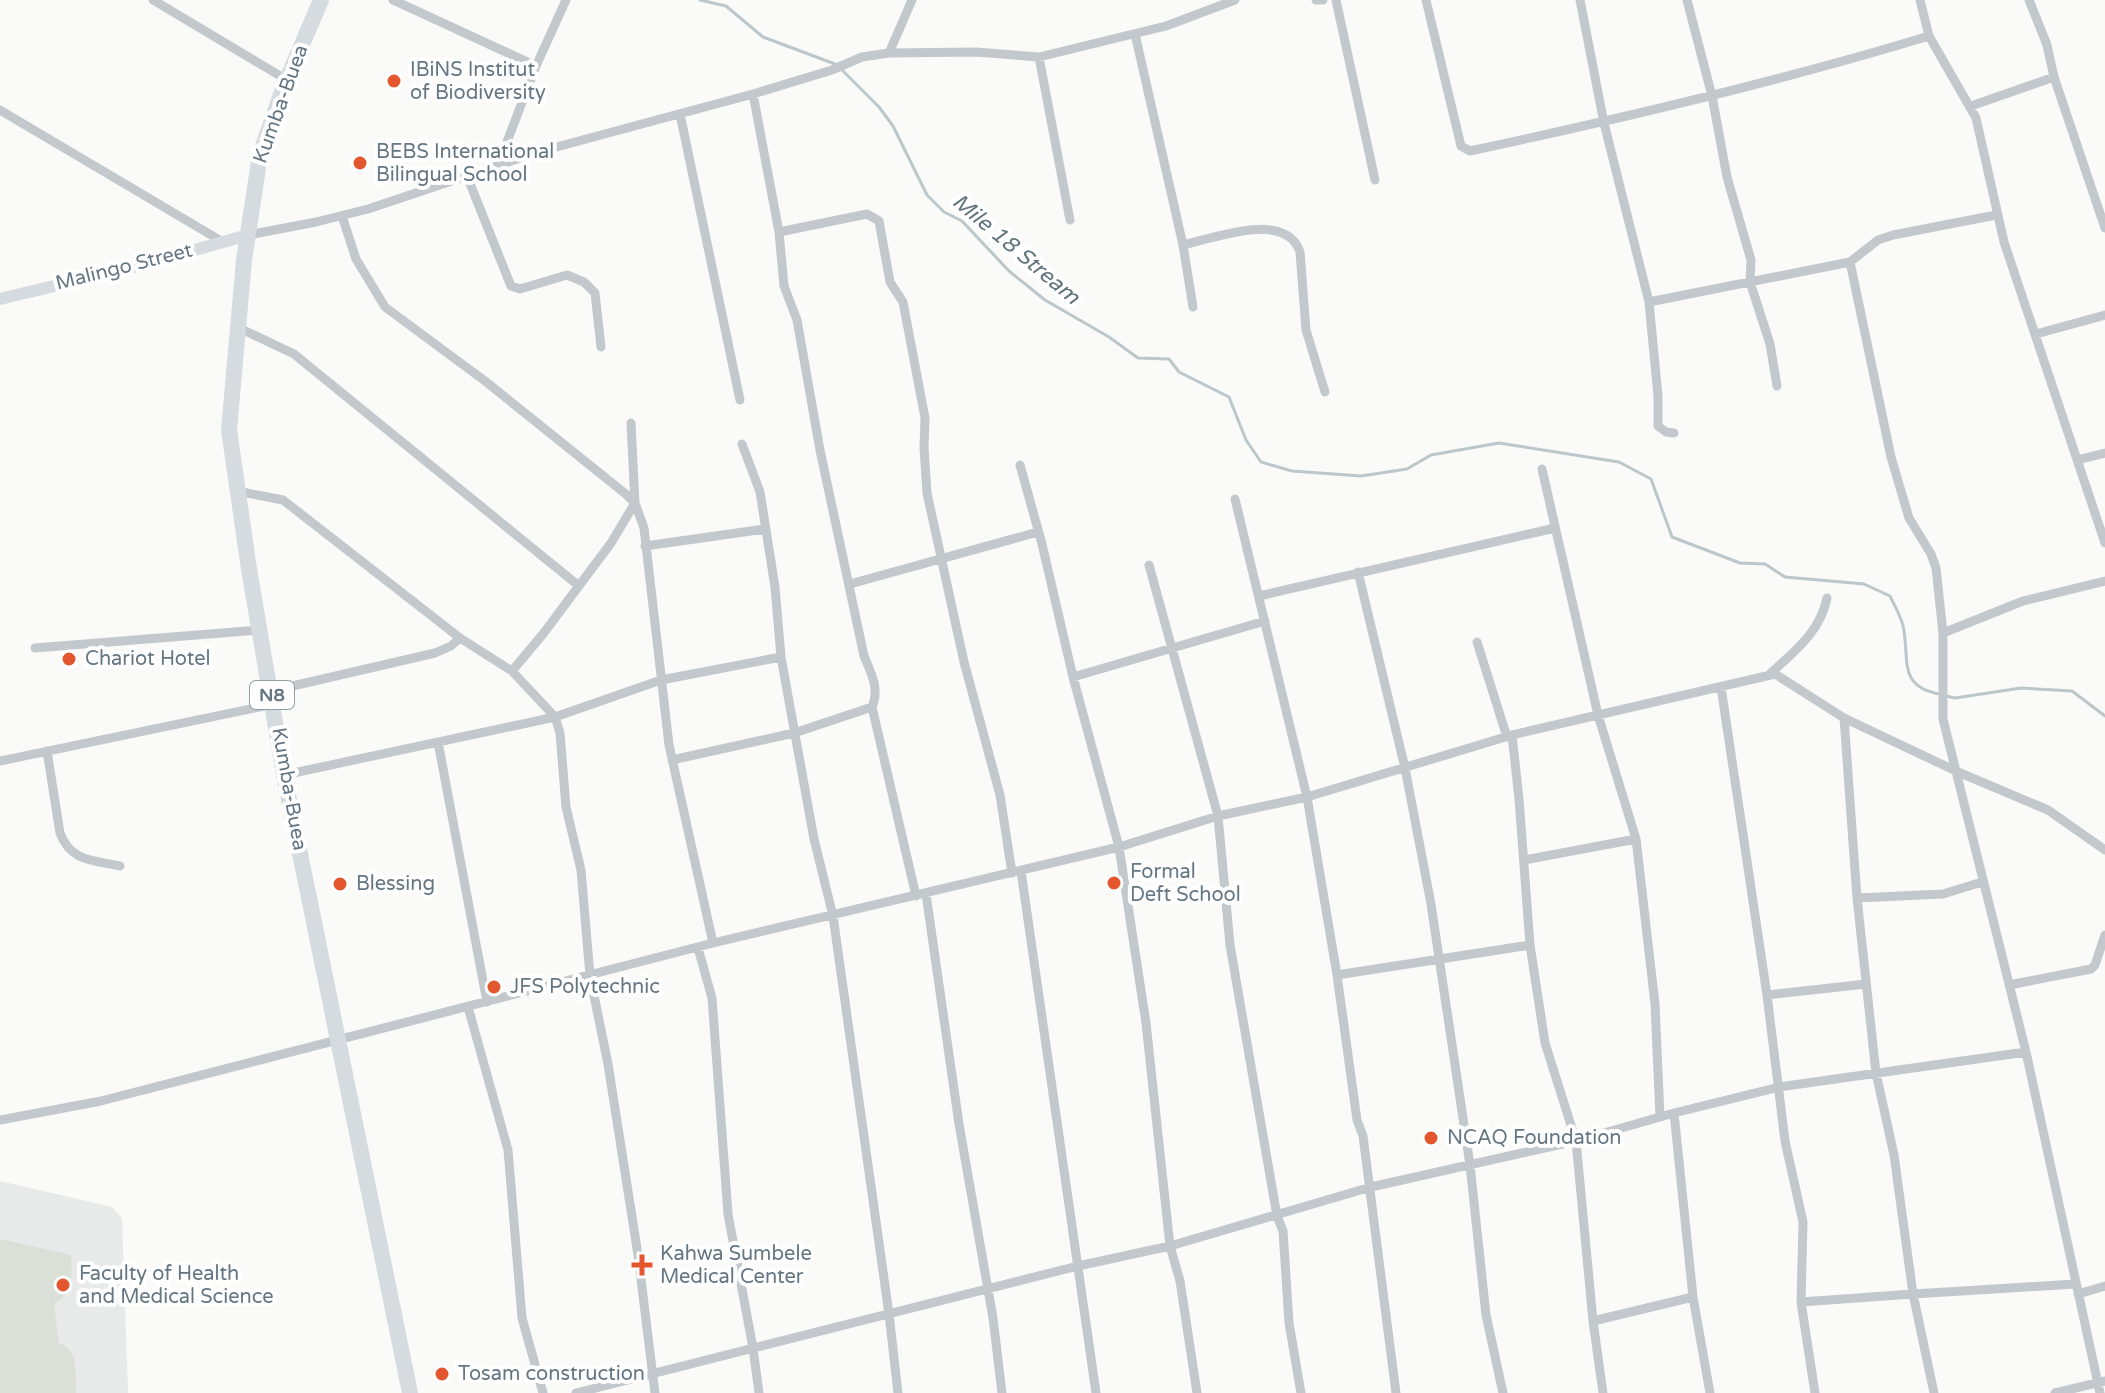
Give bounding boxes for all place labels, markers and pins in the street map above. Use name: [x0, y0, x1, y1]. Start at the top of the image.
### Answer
place label: IBiNS Institut of Biodiversity: [410, 58, 546, 105]
marker: IBiNS Institut of Biodiversity: [385, 72, 403, 90]
place label: BEBS International Bilingual School: [376, 140, 554, 187]
marker: BEBS International Bilingual School: [351, 154, 369, 172]
place label: Chariot Hotel: [85, 647, 211, 671]
marker: Chariot Hotel: [60, 650, 78, 668]
place label: Formal Deft School: [1130, 860, 1241, 907]
place label: Blessing: [356, 872, 435, 896]
marker: Formal Deft School: [1105, 874, 1123, 892]
marker: Blessing: [331, 875, 349, 893]
place label: JFS Polytechnic: [510, 975, 660, 999]
marker: JFS Polytechnic: [485, 978, 503, 996]
place label: NCAQ Foundation: [1447, 1126, 1622, 1150]
marker: NCAQ Foundation: [1422, 1129, 1440, 1147]
place label: Kahwa Sumbele Medical Center: [660, 1242, 812, 1289]
marker: Kahwa Sumbele Medical Center: [631, 1254, 653, 1276]
place label: Faculty of Health and Medical Science: [79, 1262, 274, 1309]
marker: Faculty of Health and Medical Science: [54, 1276, 72, 1294]
place label: Tosam construction: [458, 1362, 645, 1386]
marker: Tosam construction: [433, 1365, 451, 1383]

